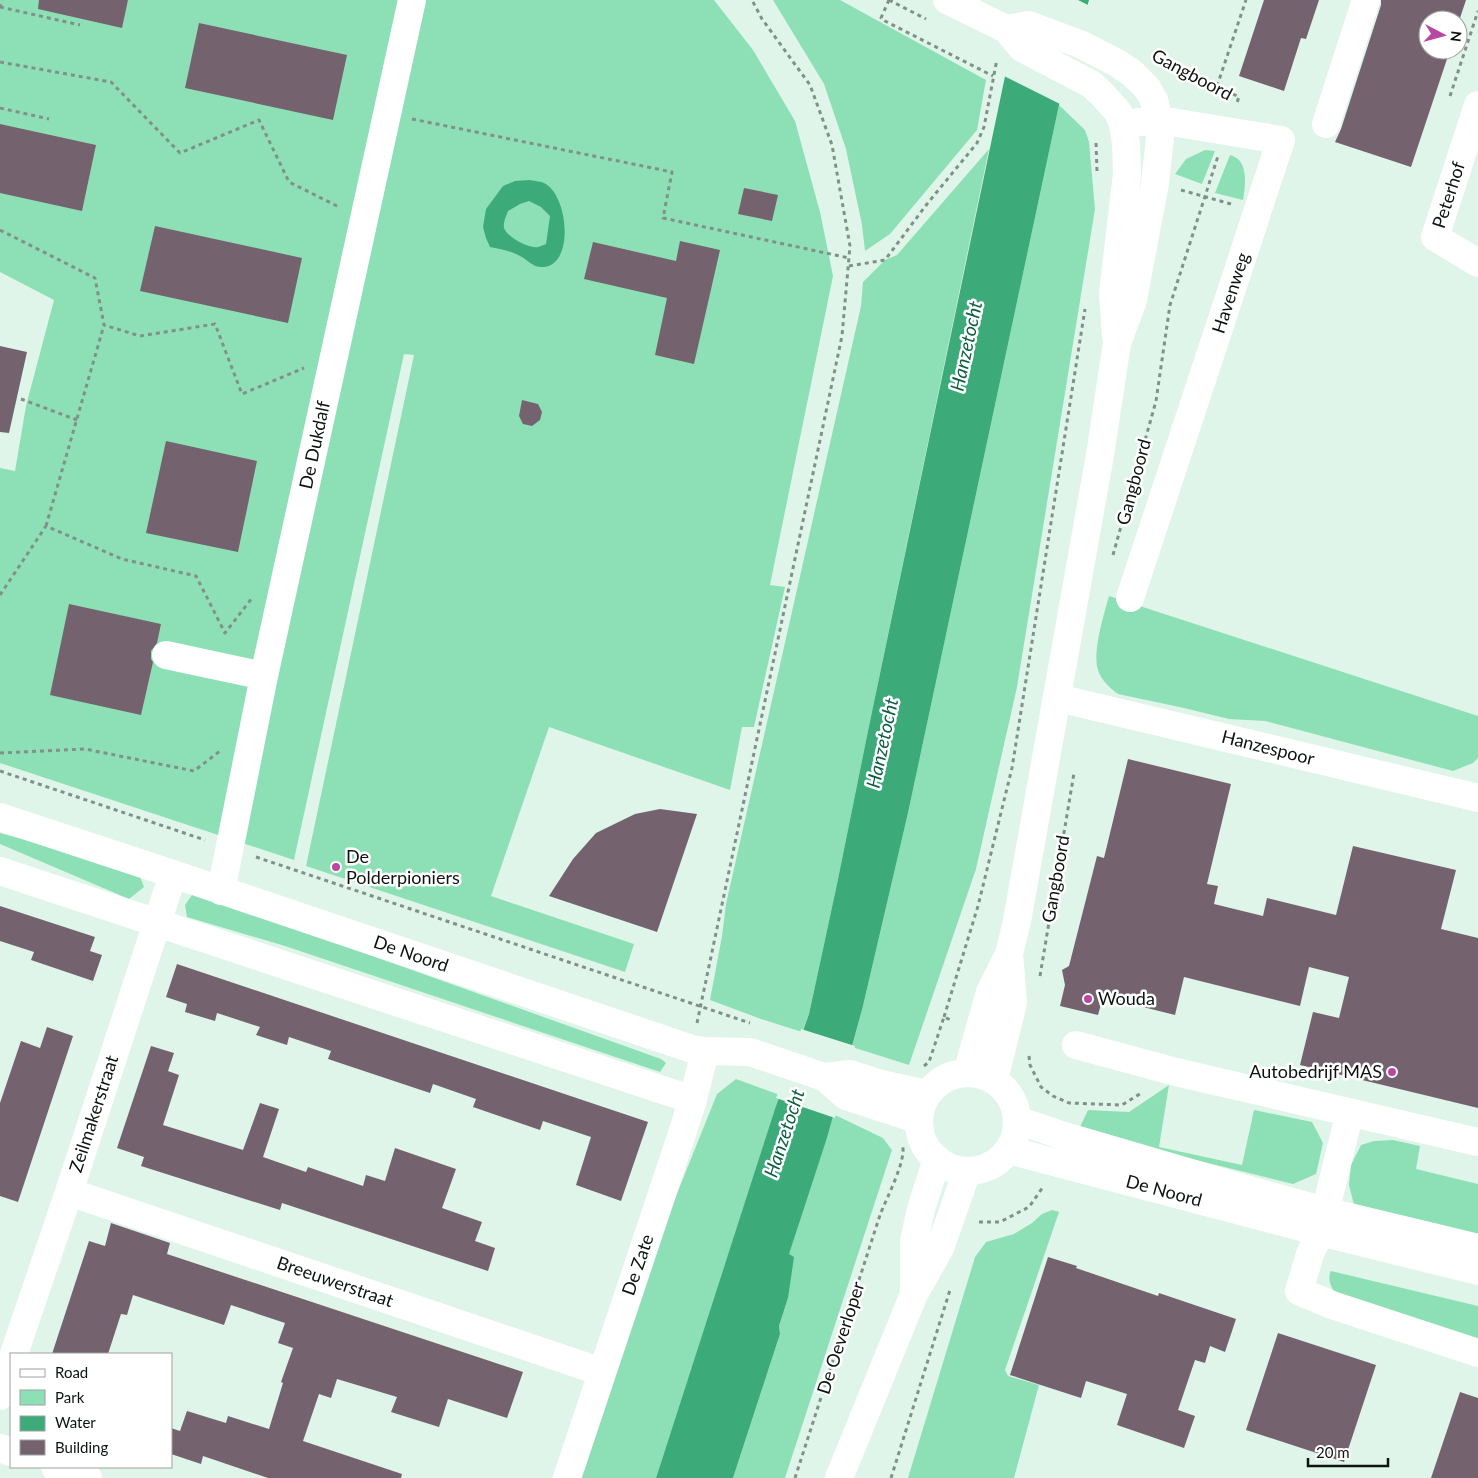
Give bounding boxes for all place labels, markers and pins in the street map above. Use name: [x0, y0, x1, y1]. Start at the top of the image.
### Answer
place label: De Polderpioniers: [346, 845, 460, 888]
marker: De Polderpioniers: [330, 861, 342, 873]
place label: Wouda: [1098, 987, 1155, 1009]
marker: Wouda: [1082, 993, 1094, 1005]
place label: Autobedrijf MAS: [1249, 1060, 1382, 1082]
marker: Autobedrijf MAS: [1386, 1066, 1398, 1078]

